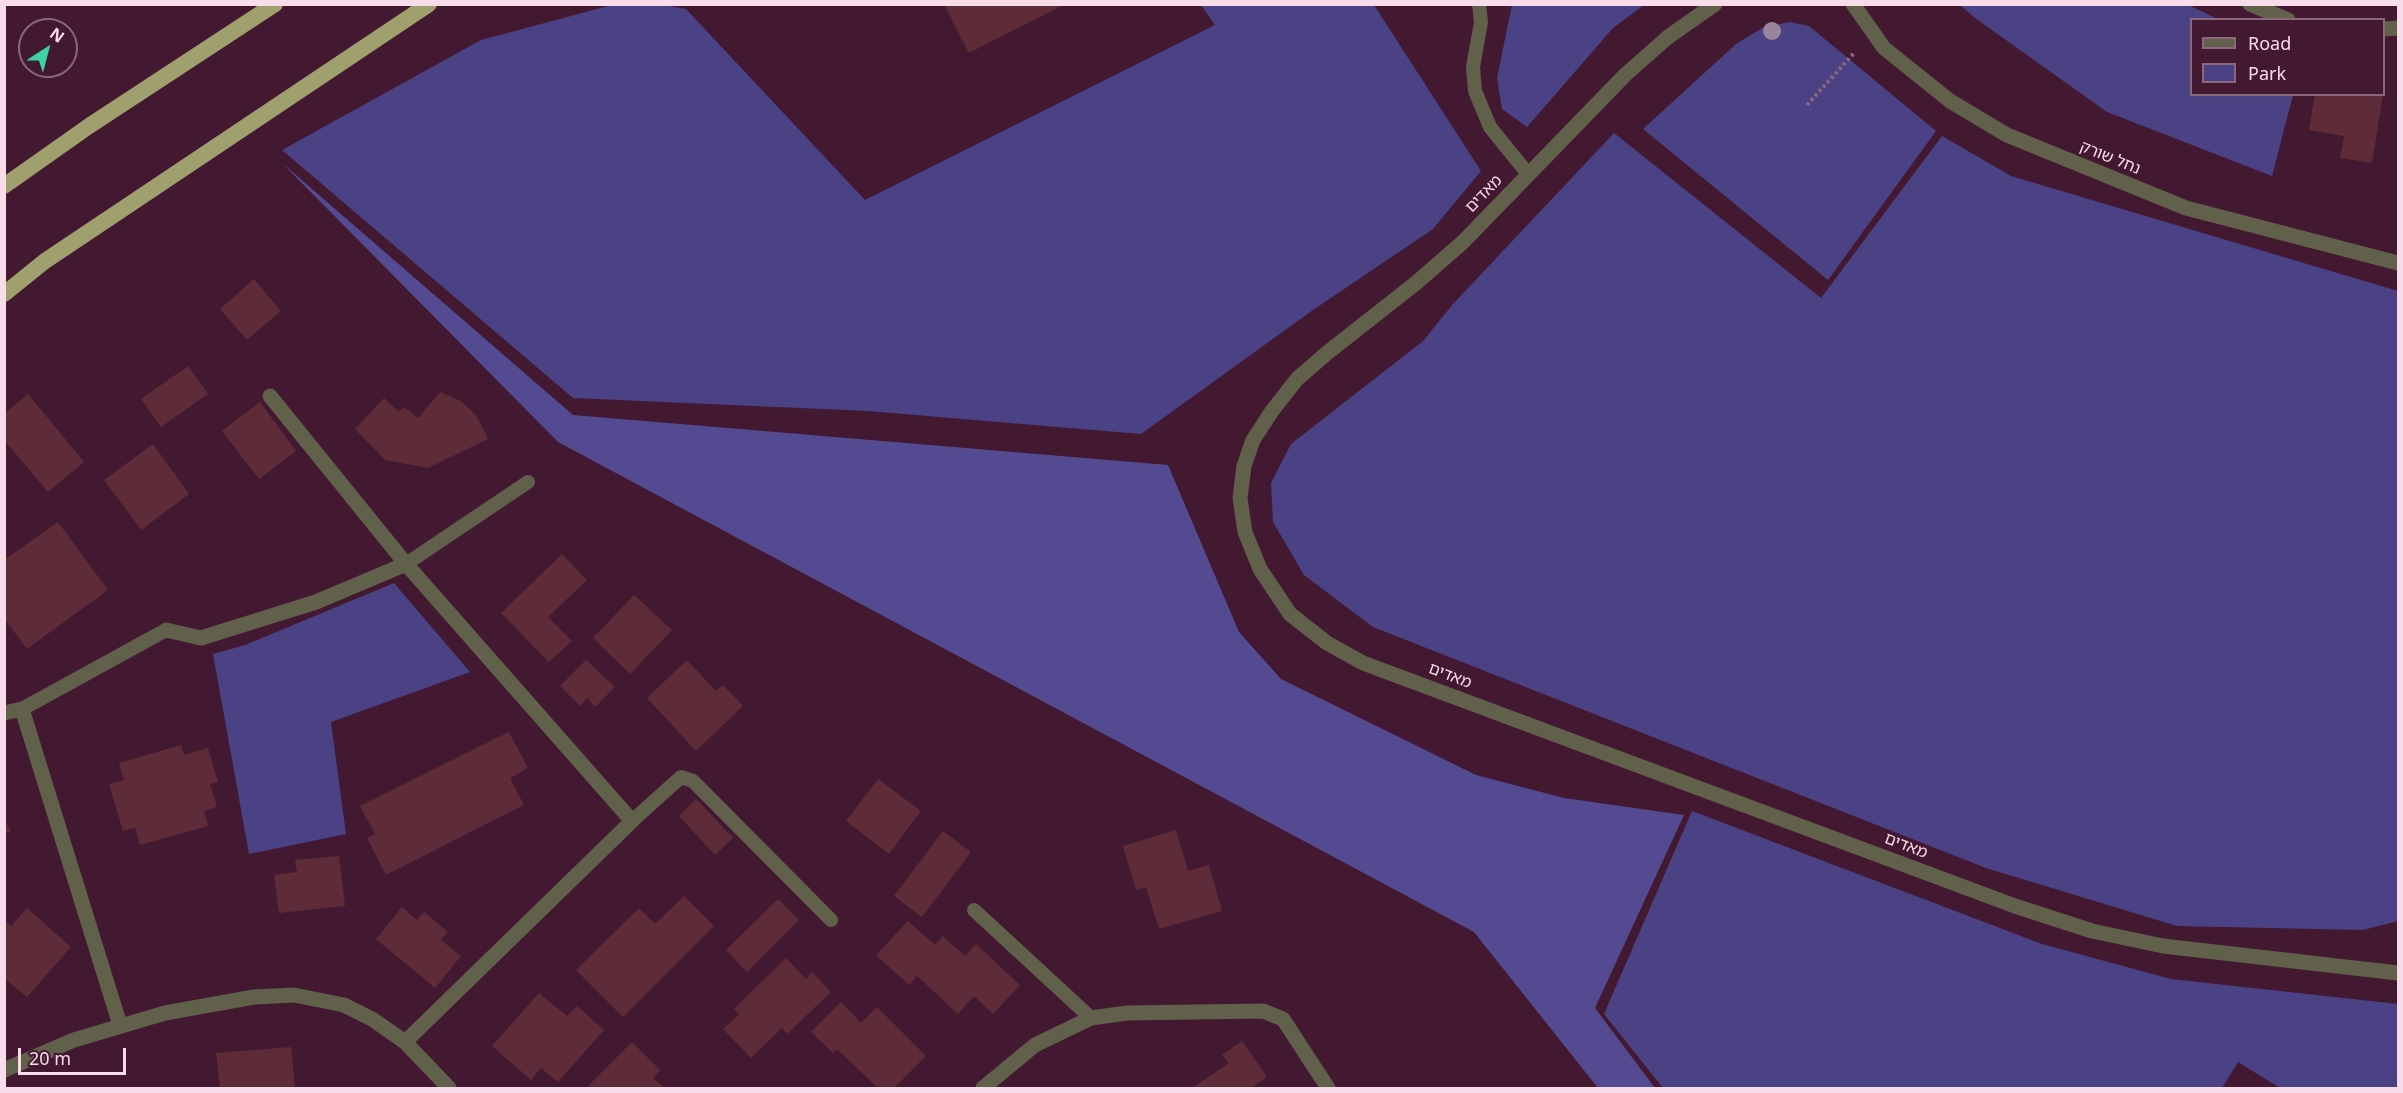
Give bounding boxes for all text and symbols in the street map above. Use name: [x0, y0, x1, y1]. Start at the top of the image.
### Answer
north arrow: [18, 18, 78, 78]
legend: [2190, 18, 2385, 96]
text: N: [46, 22, 69, 48]
text: Road: [2248, 31, 2291, 55]
text: Park: [2248, 61, 2286, 85]
street label: נחל שורק: [2077, 137, 2143, 179]
street label: מאדים: [1462, 171, 1506, 217]
street label: מאדים: [1426, 659, 1474, 693]
street label: מאדים: [1882, 829, 1930, 863]
scale bar: [21, 1036, 129, 1074]
text: 20 m: [29, 1046, 71, 1070]

